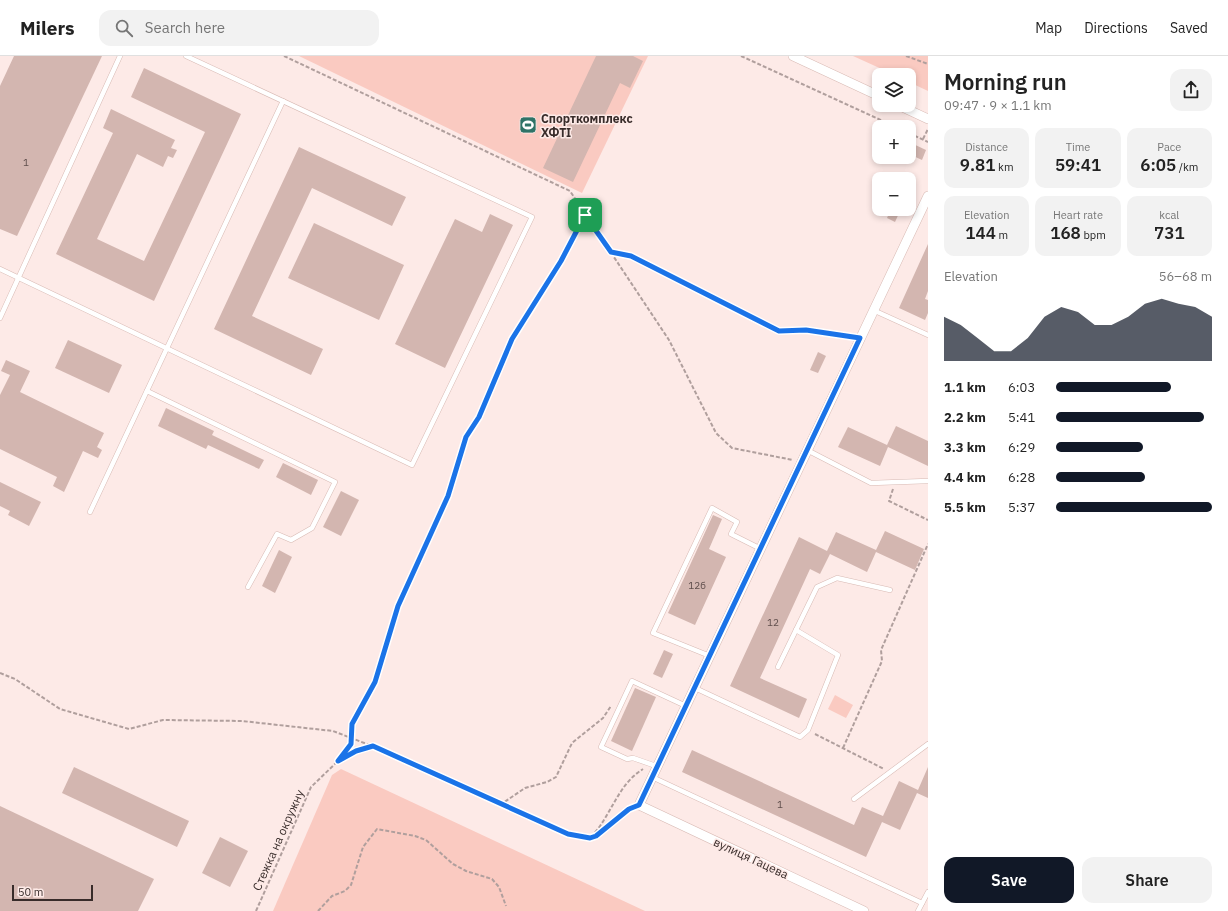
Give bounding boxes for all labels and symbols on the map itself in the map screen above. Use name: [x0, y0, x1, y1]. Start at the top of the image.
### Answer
place label: Спорткомплекс ХФТІ: [541, 111, 633, 140]
sports icon: Спорткомплекс ХФТІ: [518, 115, 538, 135]
house number: 1: [23, 156, 29, 169]
pin: [568, 198, 602, 232]
house number: 12б: [688, 579, 706, 592]
house number: 12: [767, 616, 779, 629]
street label: Стежка на окружну: [249, 787, 307, 893]
house number: 1: [777, 798, 783, 811]
street label: вулиця Гацева: [711, 834, 791, 882]
scale bar: [12, 883, 93, 902]

